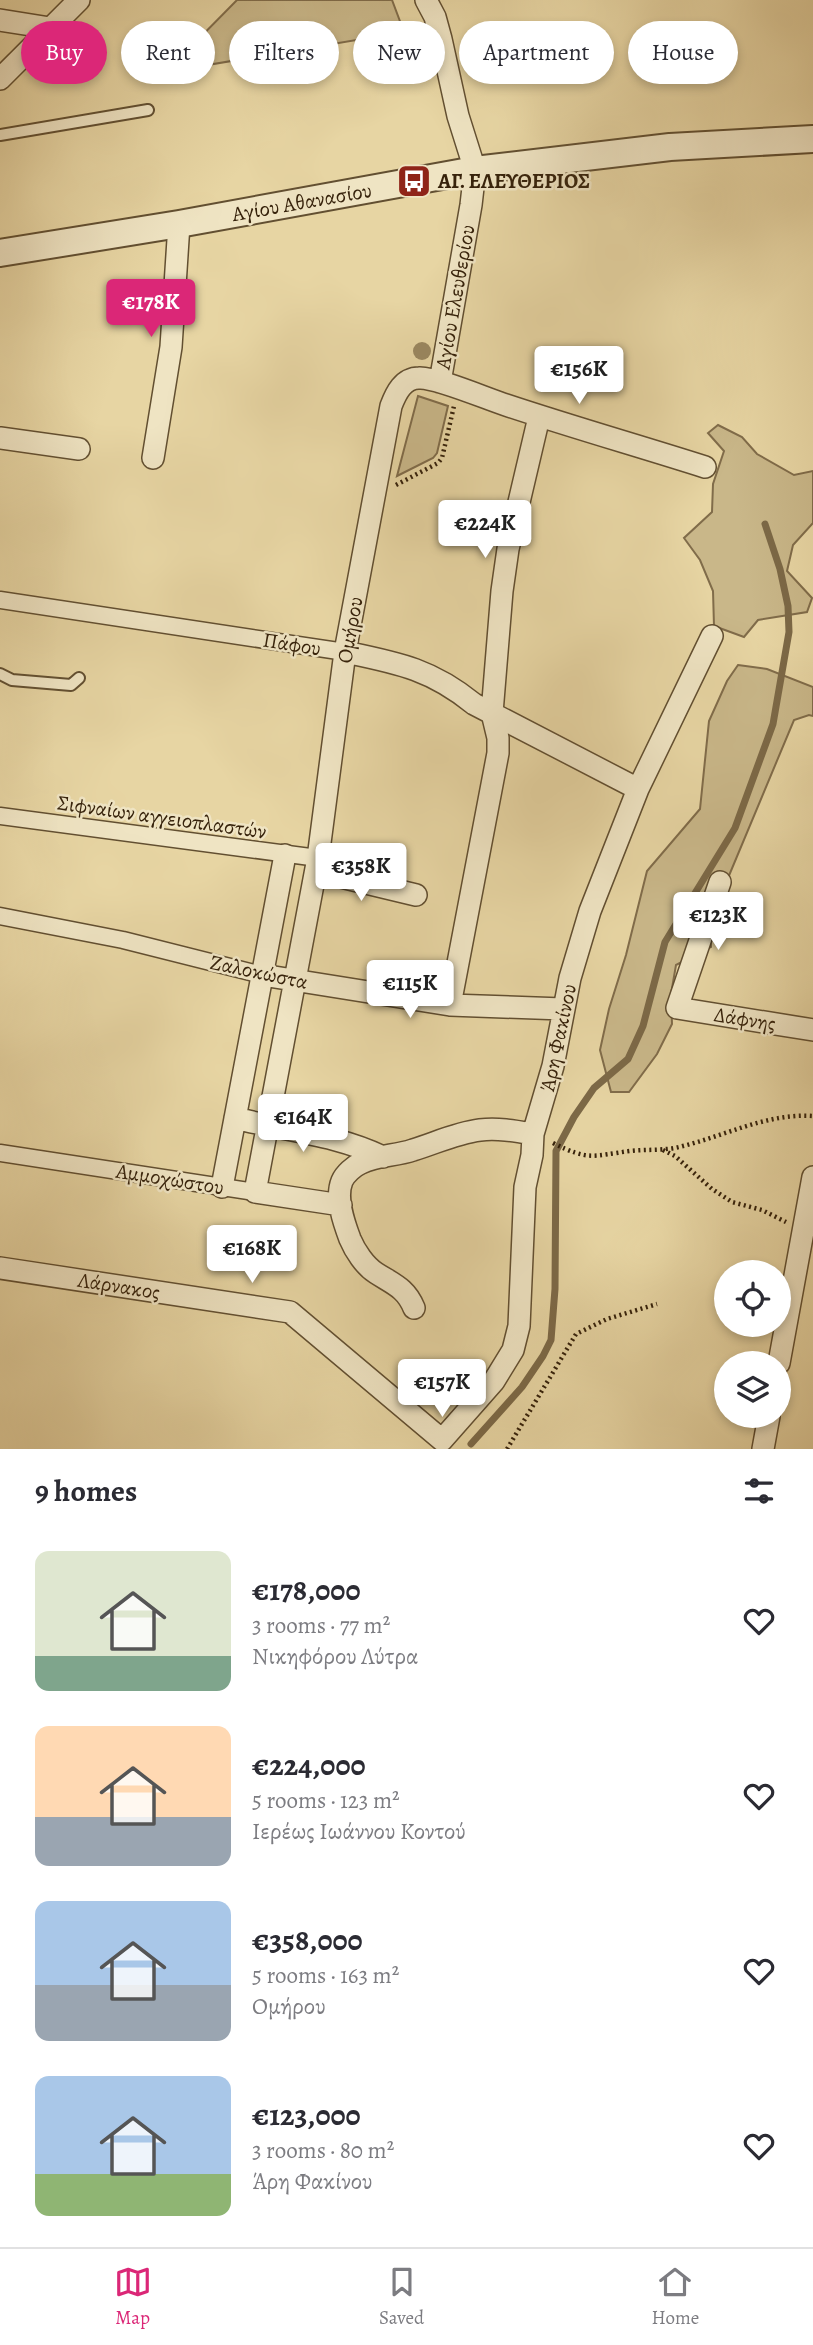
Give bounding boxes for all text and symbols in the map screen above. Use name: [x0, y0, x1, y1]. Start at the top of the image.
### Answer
chip: Buy: [21, 21, 107, 84]
chip: Rent: [121, 21, 215, 84]
chip: Filters: [229, 21, 339, 84]
chip: New: [353, 21, 445, 84]
chip: Apartment: [459, 21, 614, 84]
chip: House: [628, 21, 738, 84]
bus stop icon: ΑΓ. ΕΛΕΥΘΕΡΙΟΣ: [395, 162, 433, 200]
place label: ΑΓ. ΕΛΕΥΘΕΡΙΟΣ: [437, 167, 590, 195]
street label: Αγίου Αθανασίου: [229, 176, 374, 228]
street label: Αγίου Ελευθερίου: [428, 222, 482, 373]
pin: €178K: [102, 280, 200, 339]
text: €178K: [122, 286, 180, 317]
pin: €156K: [530, 346, 628, 406]
text: €156K: [550, 353, 608, 384]
pin: €224K: [436, 500, 534, 560]
text: €224K: [454, 507, 516, 538]
street label: Ομήρου: [330, 594, 370, 666]
street label: Πάφου: [261, 626, 323, 662]
street label: Σιφναίων αγγειοπλαστών: [56, 788, 269, 846]
pin: €358K: [312, 844, 410, 903]
text: €358K: [331, 850, 391, 881]
pin: €123K: [669, 892, 767, 952]
text: €123K: [689, 899, 747, 930]
street label: Ζαλοκώστα: [208, 948, 310, 996]
pin: €115K: [361, 960, 459, 1020]
text: €115K: [383, 967, 437, 998]
street label: Άρη Φακίνου: [533, 981, 583, 1095]
street label: Δάφνης: [712, 1000, 778, 1038]
pin: €164K: [254, 1094, 352, 1154]
text: €164K: [274, 1101, 332, 1132]
street label: Αμμοχώστου: [113, 1157, 226, 1201]
pin: €168K: [203, 1226, 301, 1285]
text: €168K: [223, 1232, 281, 1263]
map controls: [714, 1260, 791, 1428]
button: locate: [714, 1260, 791, 1337]
street label: Λάρνακος: [75, 1266, 162, 1306]
button: layers: [714, 1351, 791, 1428]
pin: €157K: [393, 1360, 491, 1419]
text: €157K: [414, 1366, 470, 1397]
text: 9 homes: [35, 1471, 137, 1511]
icon: filters: [740, 1472, 778, 1510]
text: €178,000: [252, 1570, 361, 1610]
icon: home: [91, 1579, 175, 1663]
icon: heart: [740, 1602, 778, 1640]
text: 3 rooms · 77 m²: [252, 1610, 390, 1641]
text: Νικηφόρου Λύτρα: [252, 1641, 418, 1672]
text: €224,000: [252, 1745, 366, 1785]
icon: home: [91, 1754, 175, 1838]
icon: heart: [740, 1777, 778, 1815]
text: 5 rooms · 123 m²: [252, 1785, 400, 1816]
text: Ιερέως Ιωάννου Κοντού: [252, 1816, 466, 1847]
text: €358,000: [252, 1920, 363, 1960]
icon: home: [91, 1929, 175, 2013]
icon: heart: [740, 1952, 778, 1990]
text: 5 rooms · 163 m²: [252, 1960, 399, 1991]
text: Ομήρου: [252, 1991, 326, 2022]
text: €123,000: [252, 2095, 361, 2135]
icon: home: [91, 2104, 175, 2188]
icon: heart: [740, 2127, 778, 2165]
text: 3 rooms · 80 m²: [252, 2135, 394, 2166]
text: Άρη Φακίνου: [252, 2166, 372, 2197]
tab: Map: [114, 2263, 152, 2331]
tab: Saved: [379, 2263, 424, 2331]
tab: Home: [652, 2263, 699, 2331]

